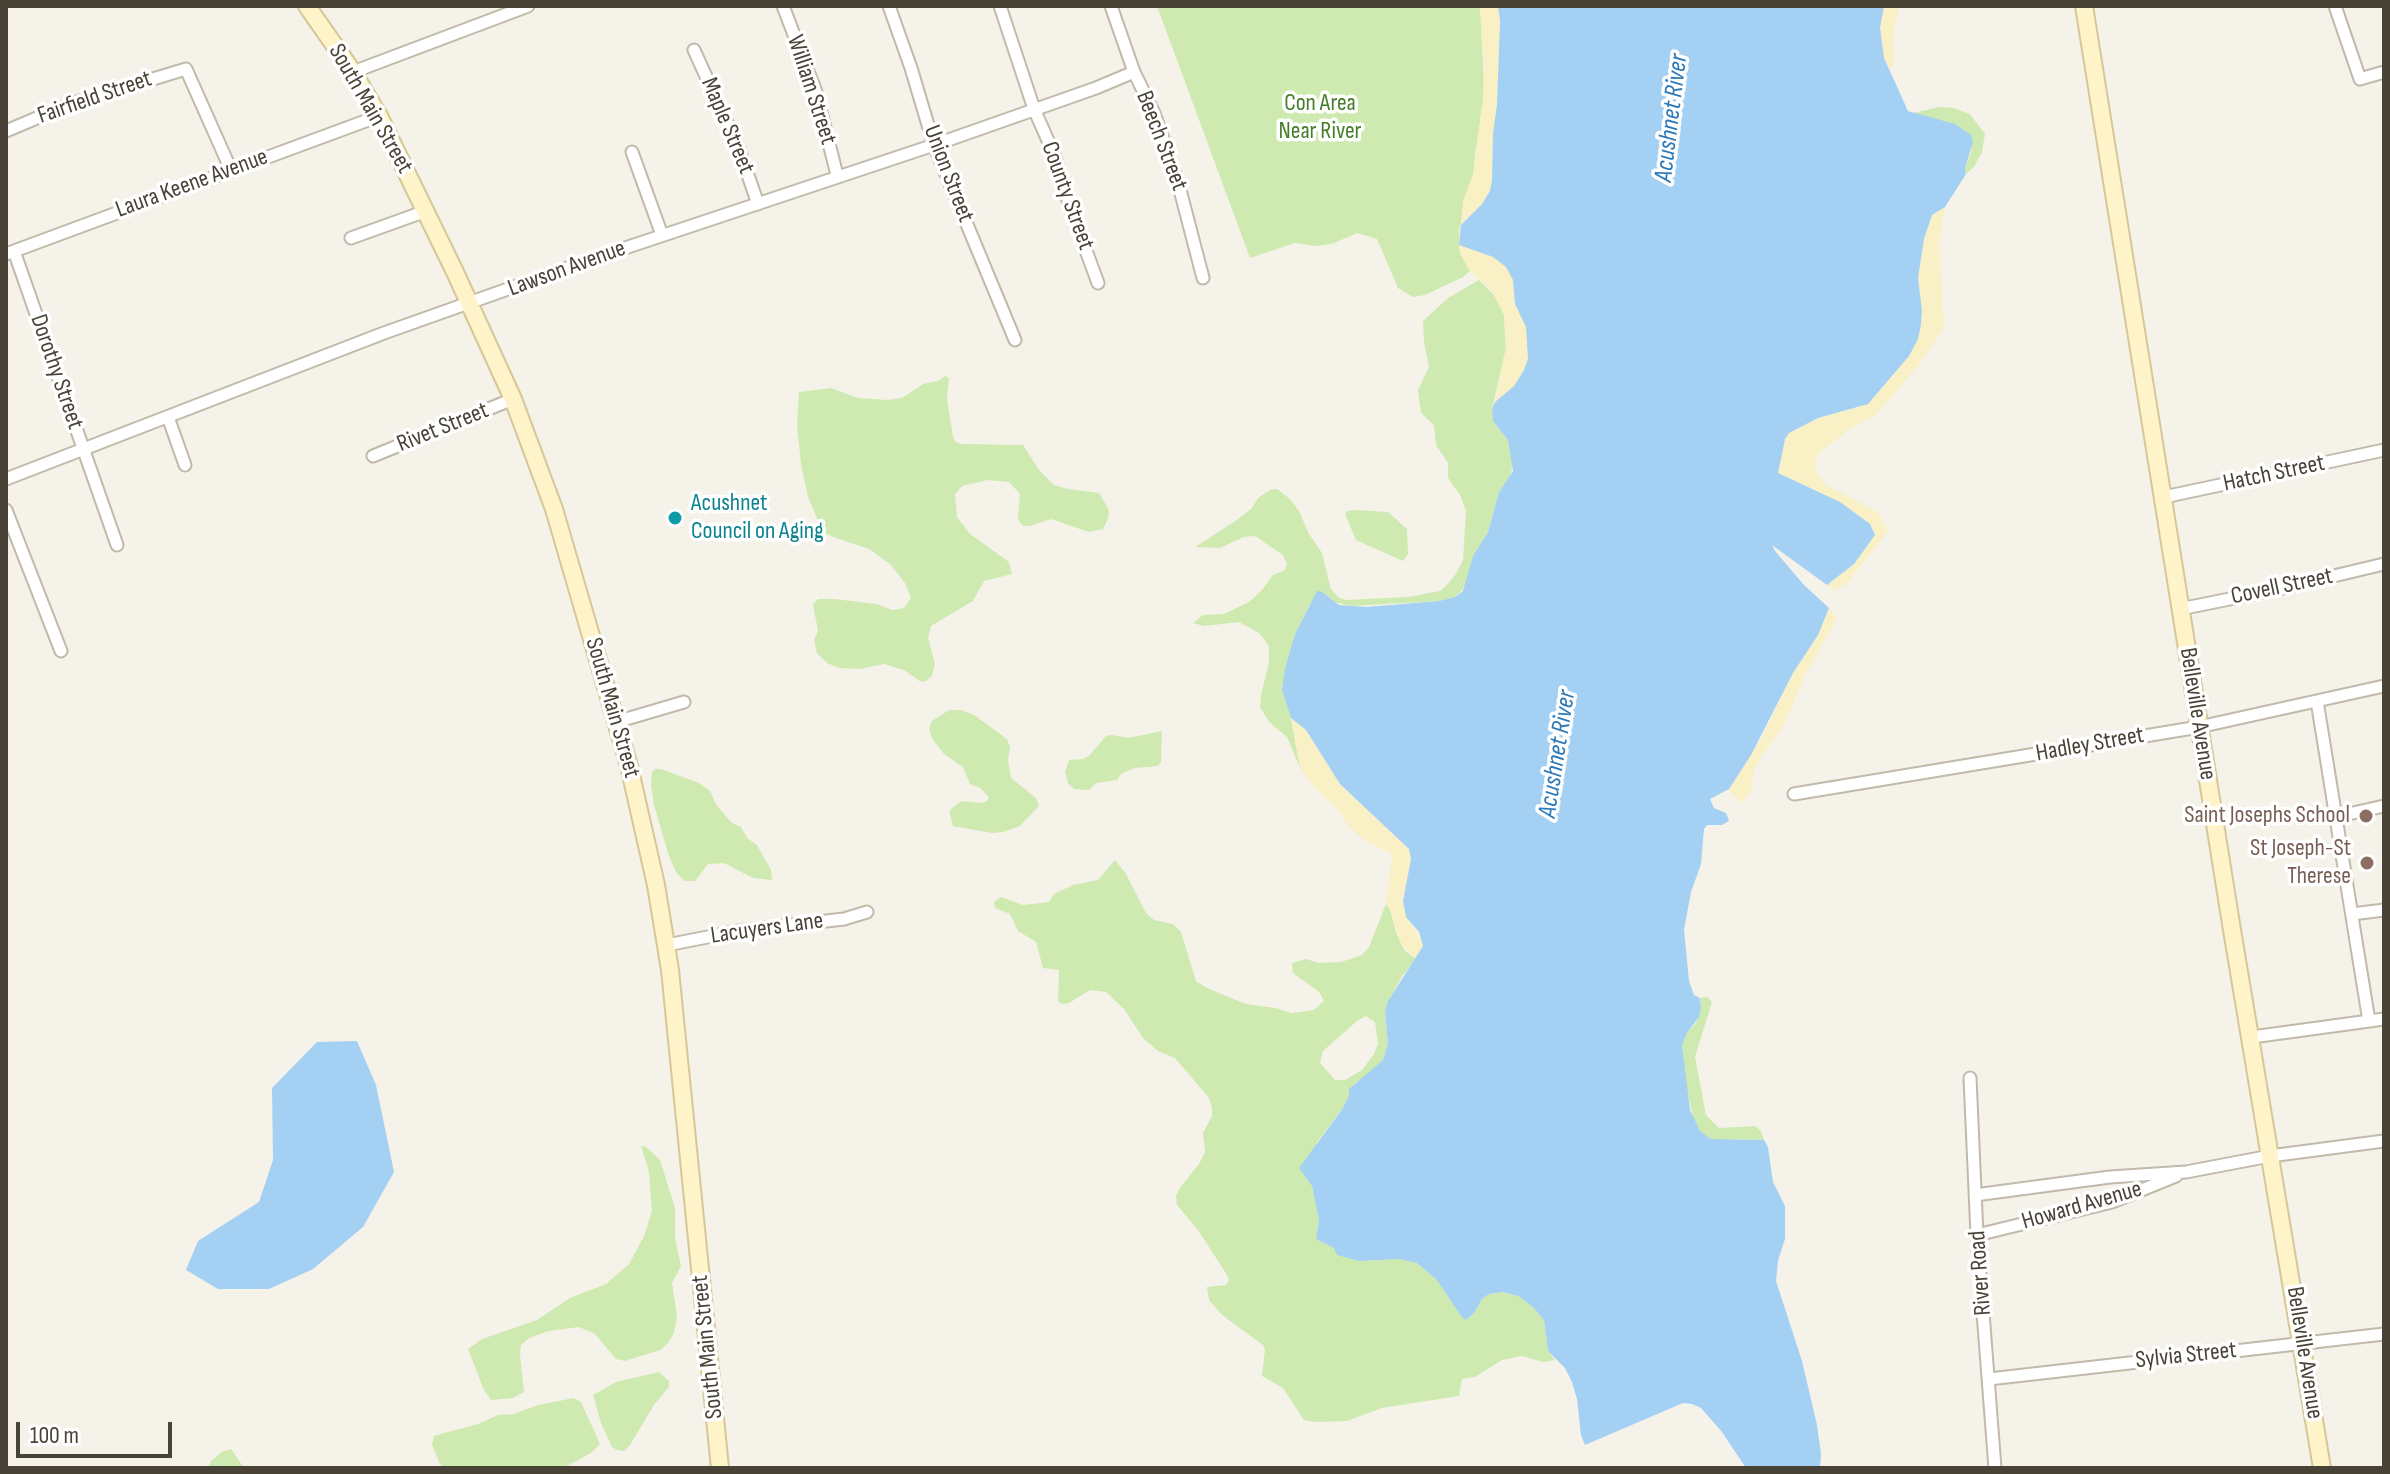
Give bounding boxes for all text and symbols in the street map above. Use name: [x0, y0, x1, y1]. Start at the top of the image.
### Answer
street label: William Street: [780, 32, 842, 148]
street label: South Main Street: [321, 39, 419, 179]
water label: Acushnet River: [1649, 52, 1695, 184]
street label: Fairfield Street: [34, 65, 156, 131]
street label: Maple Street: [694, 73, 760, 179]
street label: Beech Street: [1129, 87, 1193, 195]
park label: Con Area Near River: [1278, 90, 1362, 146]
street label: Union Street: [916, 122, 980, 226]
street label: County Street: [1034, 138, 1100, 254]
street label: Laura Keene Avenue: [112, 143, 272, 225]
street label: Lawson Avenue: [504, 234, 630, 304]
street label: Dorothy Street: [23, 311, 89, 433]
street label: Rivet Street: [393, 397, 493, 459]
street label: Hatch Street: [2221, 449, 2327, 499]
place label: Acushnet Council on Aging: [691, 490, 824, 546]
marker: Acushnet Council on Aging: [666, 509, 684, 527]
street label: Covell Street: [2228, 562, 2336, 612]
street label: South Main Street: [578, 635, 646, 781]
street label: Belleville Avenue: [2172, 646, 2222, 782]
water label: Acushnet River: [1533, 688, 1583, 820]
street label: Hadley Street: [2034, 721, 2146, 769]
place label: Saint Josephs School: [2184, 802, 2350, 830]
marker: Saint Josephs School: [2357, 807, 2375, 825]
place label: St Joseph-St Therese: [2250, 835, 2351, 891]
marker: St Joseph-St Therese: [2358, 854, 2376, 872]
street label: Lacuyers Lane: [709, 907, 825, 951]
street label: Howard Avenue: [2019, 1175, 2145, 1237]
street label: River Road: [1964, 1230, 1998, 1316]
street label: South Main Street: [686, 1274, 730, 1420]
street label: Belleville Avenue: [2279, 1285, 2329, 1421]
street label: Sylvia Street: [2134, 1336, 2238, 1376]
scale bar: [20, 1406, 176, 1456]
text: 100 m: [30, 1421, 79, 1450]

